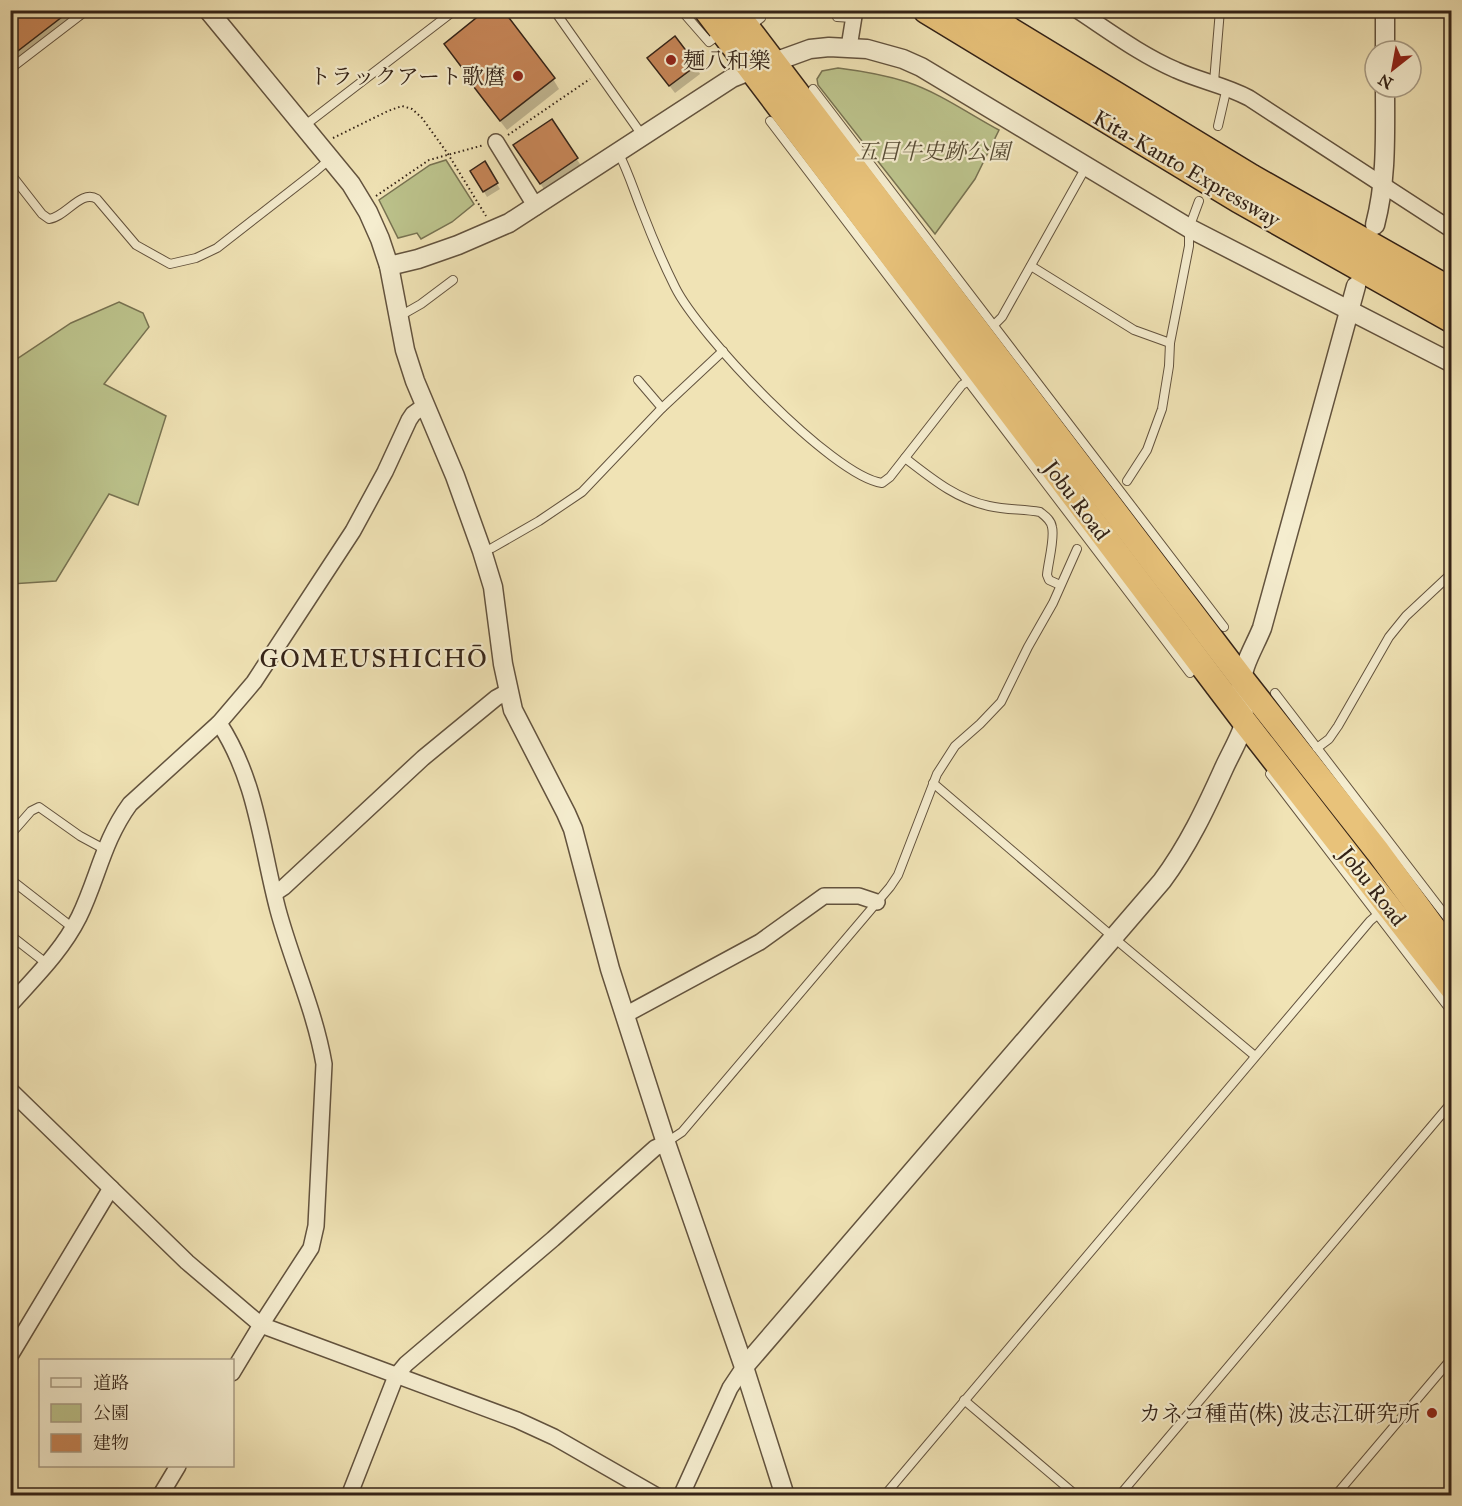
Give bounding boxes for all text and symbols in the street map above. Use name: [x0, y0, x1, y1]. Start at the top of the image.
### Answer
north arrow: [1363, 39, 1423, 99]
place label: 麺八和樂: [683, 47, 771, 74]
marker: 麺八和樂: [664, 53, 678, 67]
place label: トラックアート歌麿: [309, 63, 506, 90]
marker: トラックアート歌麿: [511, 69, 525, 83]
text: N: [1374, 70, 1396, 93]
street label: Kita-Kanto Expressway: [1088, 104, 1286, 233]
park label: 五目牛史跡公園: [856, 138, 1013, 165]
street label: Jobu Road: [1036, 453, 1116, 546]
district label: GOMEUSHICHŌ: [260, 642, 488, 674]
street label: Jobu Road: [1332, 840, 1412, 932]
legend: [39, 1359, 234, 1467]
text: 道路: [93, 1372, 129, 1394]
place label: カネコ種苗(株) 波志江研究所: [1139, 1400, 1420, 1427]
text: 公園: [93, 1402, 129, 1424]
marker: カネコ種苗(株) 波志江研究所: [1425, 1406, 1439, 1420]
text: 建物: [93, 1432, 129, 1454]

